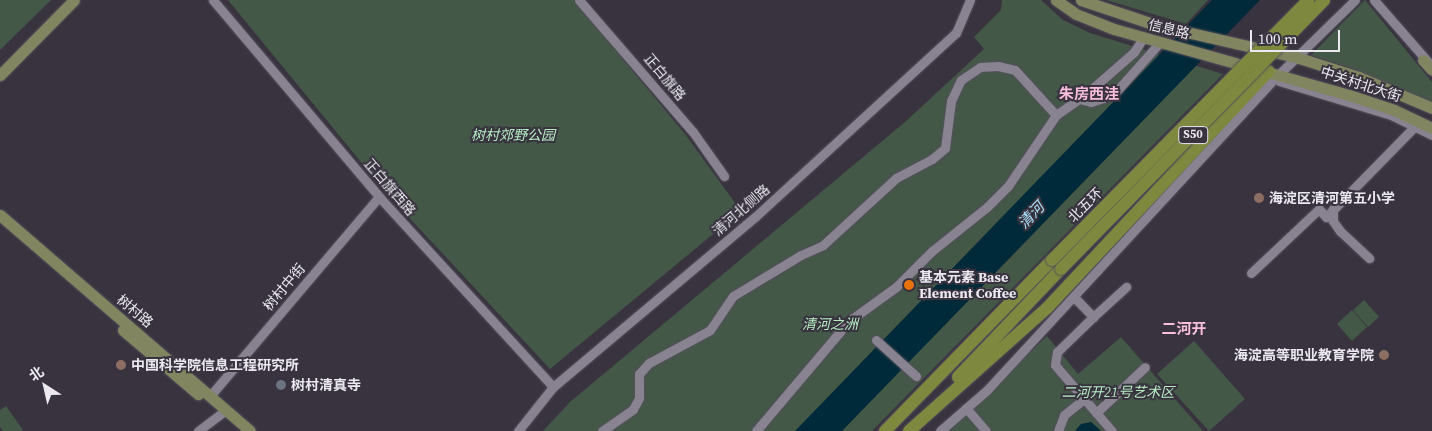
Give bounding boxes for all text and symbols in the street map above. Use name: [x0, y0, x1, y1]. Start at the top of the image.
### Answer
street label: 信息路: [1147, 16, 1191, 42]
scale bar: [1252, 20, 1342, 52]
text: 100 m: [1258, 28, 1298, 49]
street label: 正白旗路: [641, 50, 689, 104]
street label: 中关村北大街: [1318, 63, 1404, 105]
district label: 朱房西洼: [1059, 85, 1119, 103]
road number: S50: [1178, 126, 1208, 144]
park label: 树村郊野公园: [471, 127, 555, 143]
street label: 正白旗西路: [361, 155, 419, 219]
street label: 清河北侧路: [709, 181, 773, 239]
street label: 北五环: [1064, 184, 1106, 226]
place label: 海淀区清河第五小学: [1269, 190, 1395, 206]
marker: 海淀区清河第五小学: [1253, 192, 1265, 204]
water label: 清河: [1014, 198, 1048, 232]
street label: 树村中街: [260, 260, 308, 314]
place label: 基本元素 Base Element Coffee: [919, 269, 1016, 302]
marker: 基本元素 Base Element Coffee: [903, 279, 915, 291]
street label: 树村路: [114, 291, 156, 331]
park label: 清河之洲: [802, 316, 858, 332]
district label: 二河开: [1162, 320, 1206, 338]
place label: 海淀高等职业教育学院: [1234, 347, 1374, 363]
marker: 海淀高等职业教育学院: [1378, 349, 1390, 361]
place label: 中国科学院信息工程研究所: [131, 357, 299, 373]
marker: 中国科学院信息工程研究所: [115, 359, 127, 371]
north arrow: [20, 361, 70, 411]
text: 北: [25, 362, 48, 386]
place label: 树村清真寺: [291, 377, 361, 393]
marker: 树村清真寺: [275, 379, 287, 391]
park label: 二河开21号艺术区: [1062, 384, 1174, 400]

